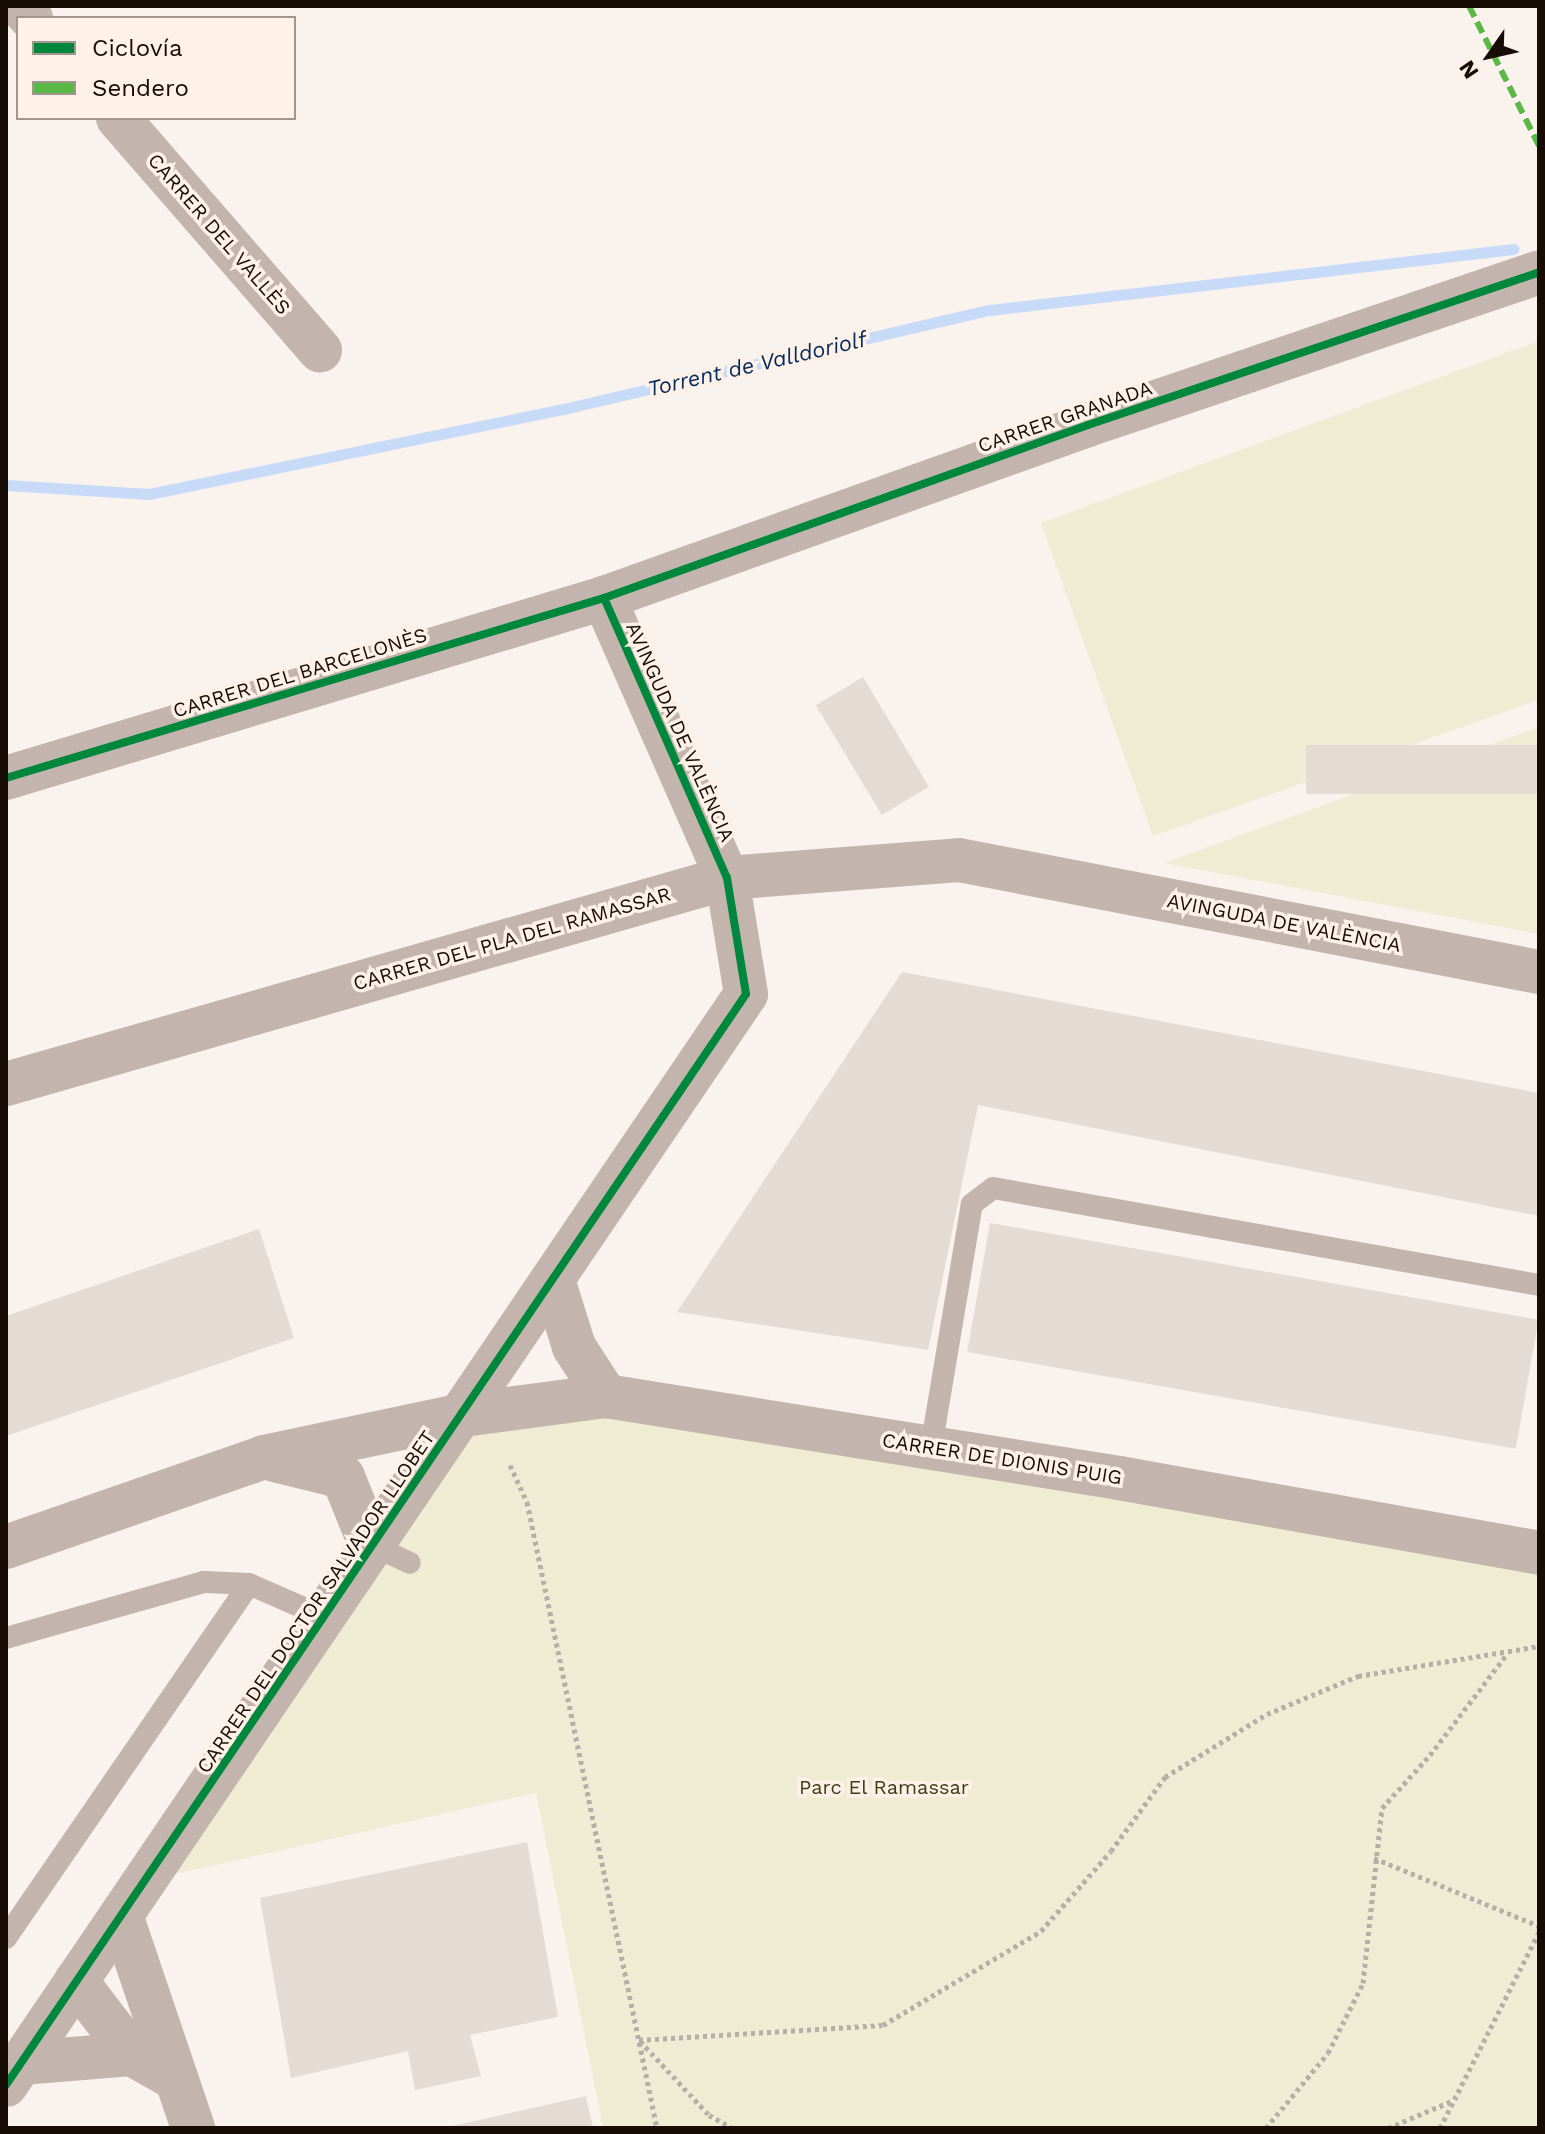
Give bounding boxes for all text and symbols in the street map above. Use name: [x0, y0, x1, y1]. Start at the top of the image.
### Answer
legend: [16, 16, 296, 120]
north arrow: [1449, 16, 1529, 96]
text: Ciclovía: [92, 34, 182, 62]
text: N: [1454, 56, 1484, 83]
text: Sendero: [92, 74, 189, 102]
street label: CARRER DEL VALLÈS: [142, 148, 296, 320]
water label: Torrent de Valldoriolf: [644, 326, 870, 402]
street label: CARRER GRANADA: [975, 376, 1155, 458]
street label: AVINGUDA DE VALÈNCIA: [620, 618, 740, 846]
street label: CARRER DEL BARCELONÈS: [170, 623, 430, 723]
street label: CARRER DEL PLA DEL RAMASSAR: [350, 882, 674, 996]
street label: AVINGUDA DE VALÈNCIA: [1164, 888, 1404, 958]
street label: CARRER DEL DOCTOR SALVADOR LLOBET: [192, 1426, 440, 1778]
street label: CARRER DE DIONIS PUIG: [880, 1428, 1124, 1490]
park label: Parc El Ramassar: [799, 1775, 969, 1799]

